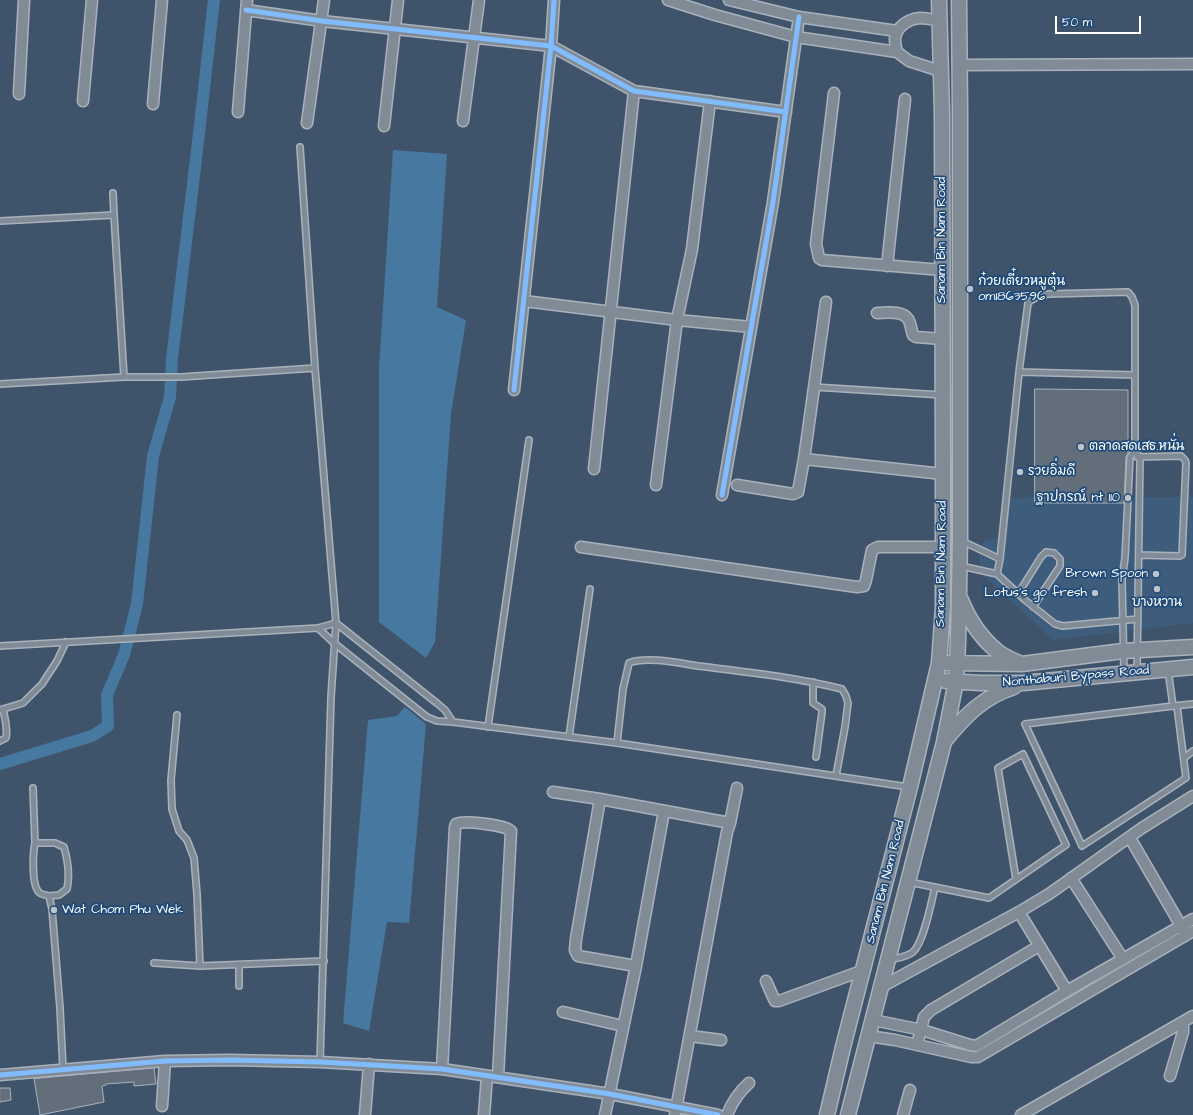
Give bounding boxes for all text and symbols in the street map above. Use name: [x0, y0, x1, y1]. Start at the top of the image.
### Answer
scale bar: [1057, 8, 1143, 34]
text: 50 m: [1062, 14, 1092, 31]
street label: Sanam Bin Nam Road: [934, 177, 950, 303]
place label: ก๋วยเตี๋ยวหมูตุ๋น om1863596: [978, 274, 1065, 305]
marker: ก๋วยเตี๋ยวหมูตุ๋น om1863596: [965, 284, 975, 294]
place label: ตลาดสดเสธ.หนั่น: [1089, 439, 1185, 455]
marker: ตลาดสดเสธ.หนั่น: [1076, 442, 1086, 452]
place label: รวยอิ่มดี: [1028, 464, 1075, 480]
marker: รวยอิ่มดี: [1015, 467, 1025, 477]
place label: ฐาปกรณ์ nt 110: [1036, 490, 1120, 506]
marker: ฐาปกรณ์ nt 110: [1123, 493, 1133, 503]
street label: Sanam Bin Nam Road: [933, 501, 951, 627]
place label: Brown Spoon: [1065, 566, 1148, 582]
marker: Brown Spoon: [1151, 569, 1161, 579]
marker: บางหวาน: [1152, 584, 1162, 594]
place label: Lotus's go fresh: [984, 585, 1087, 601]
marker: Lotus's go fresh: [1090, 588, 1100, 598]
place label: บางหวาน: [1132, 595, 1182, 611]
street label: Nonthaburi Bypass Road: [1002, 663, 1150, 691]
street label: Sanam Bin Nam Road: [863, 819, 909, 945]
place label: Wat Chom Phu Wek: [62, 902, 183, 918]
marker: Wat Chom Phu Wek: [49, 905, 59, 915]

